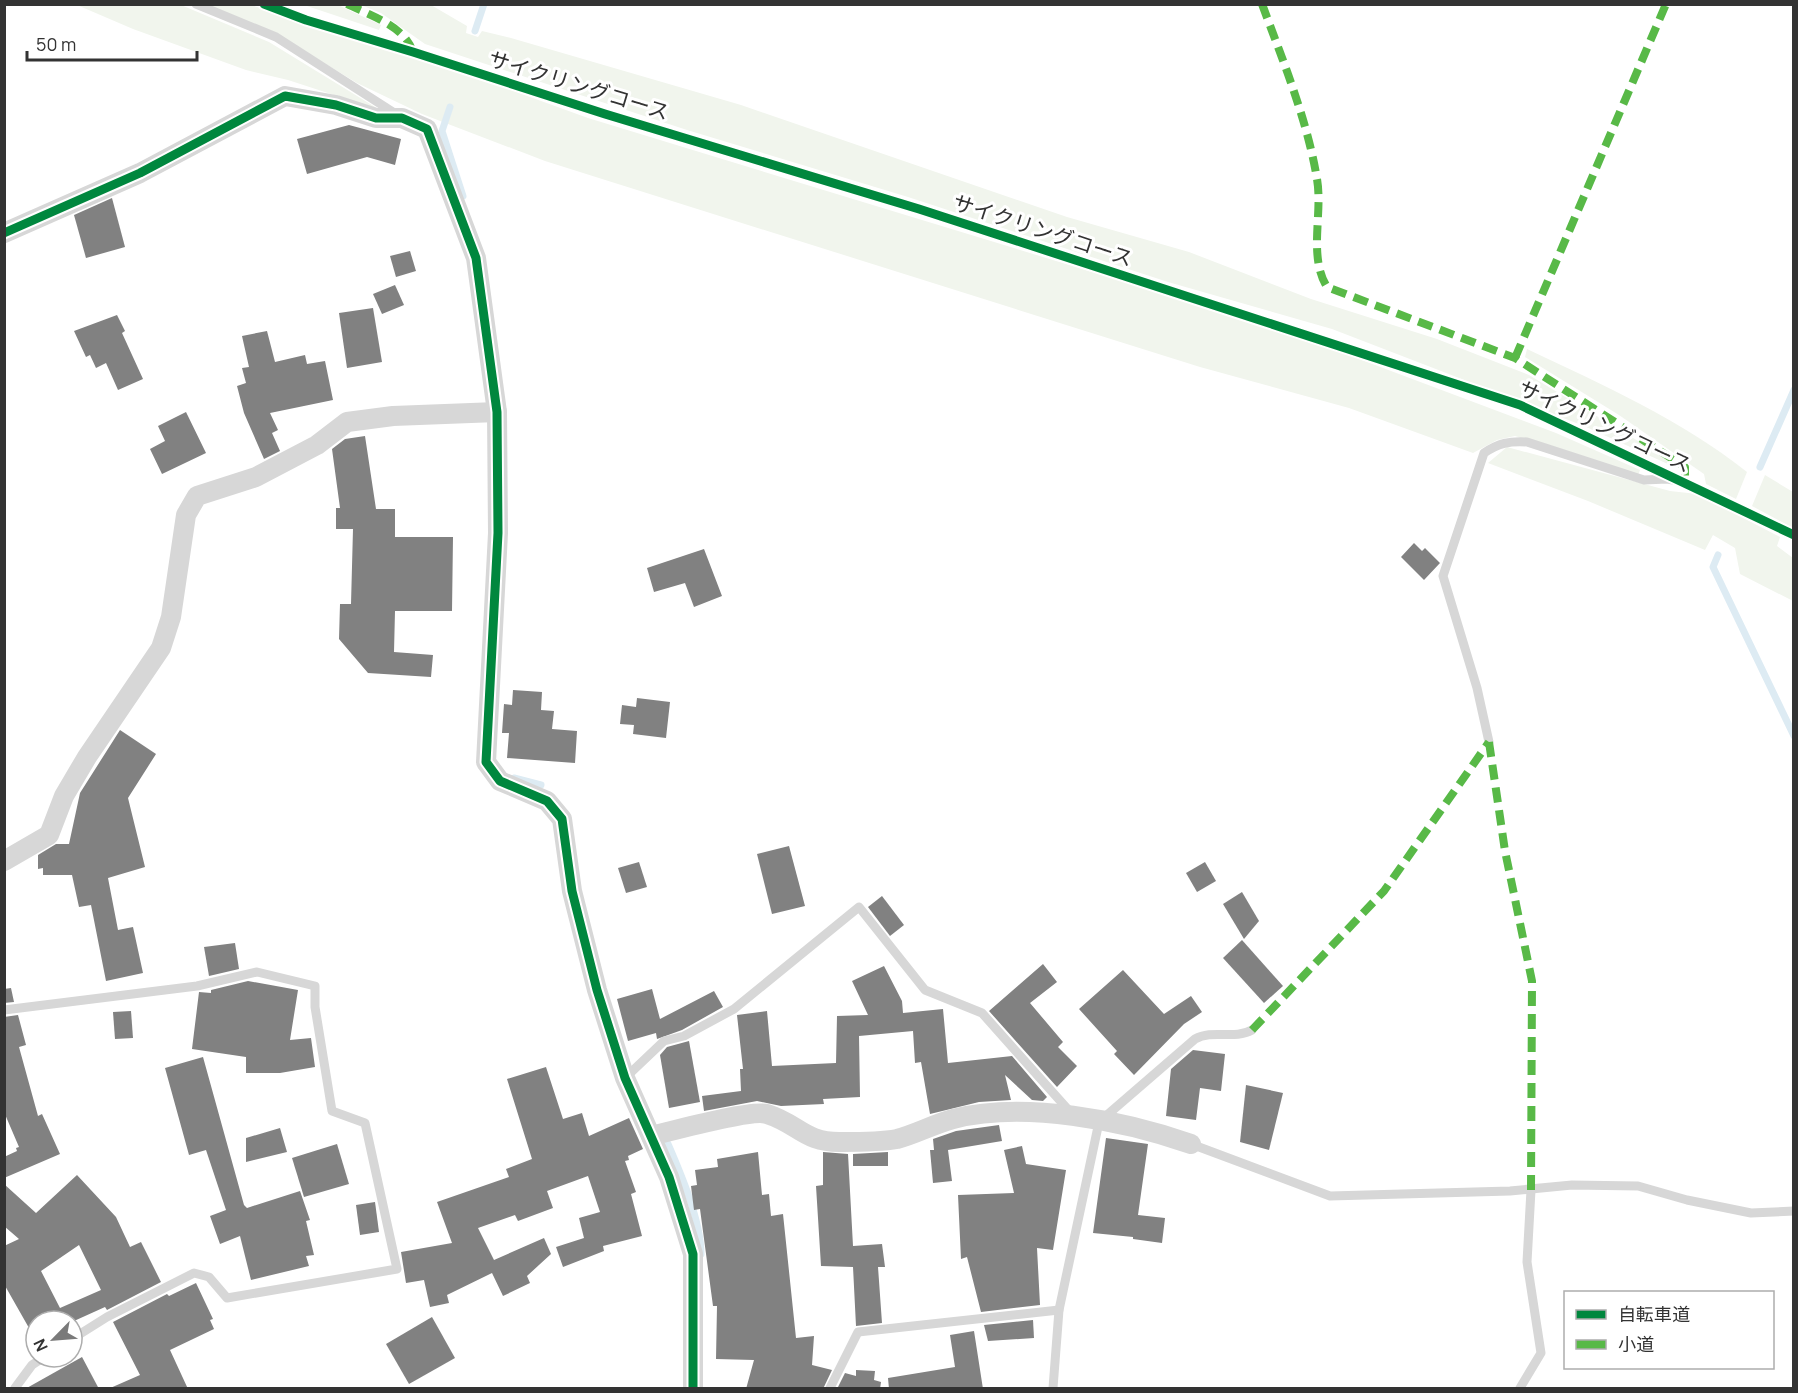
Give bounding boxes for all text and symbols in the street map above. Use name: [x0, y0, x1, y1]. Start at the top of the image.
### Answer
scale bar: [27, 24, 196, 62]
text: 50 m: [36, 32, 76, 56]
street label: サイクリングコース: [485, 44, 673, 126]
street label: サイクリングコース: [949, 188, 1137, 272]
street label: サイクリングコース: [1514, 374, 1696, 478]
legend: [1564, 1291, 1774, 1369]
text: 自転車道: [1618, 1302, 1690, 1326]
north arrow: [24, 1309, 84, 1369]
text: 小道: [1618, 1332, 1654, 1356]
text: N: [28, 1335, 53, 1355]

